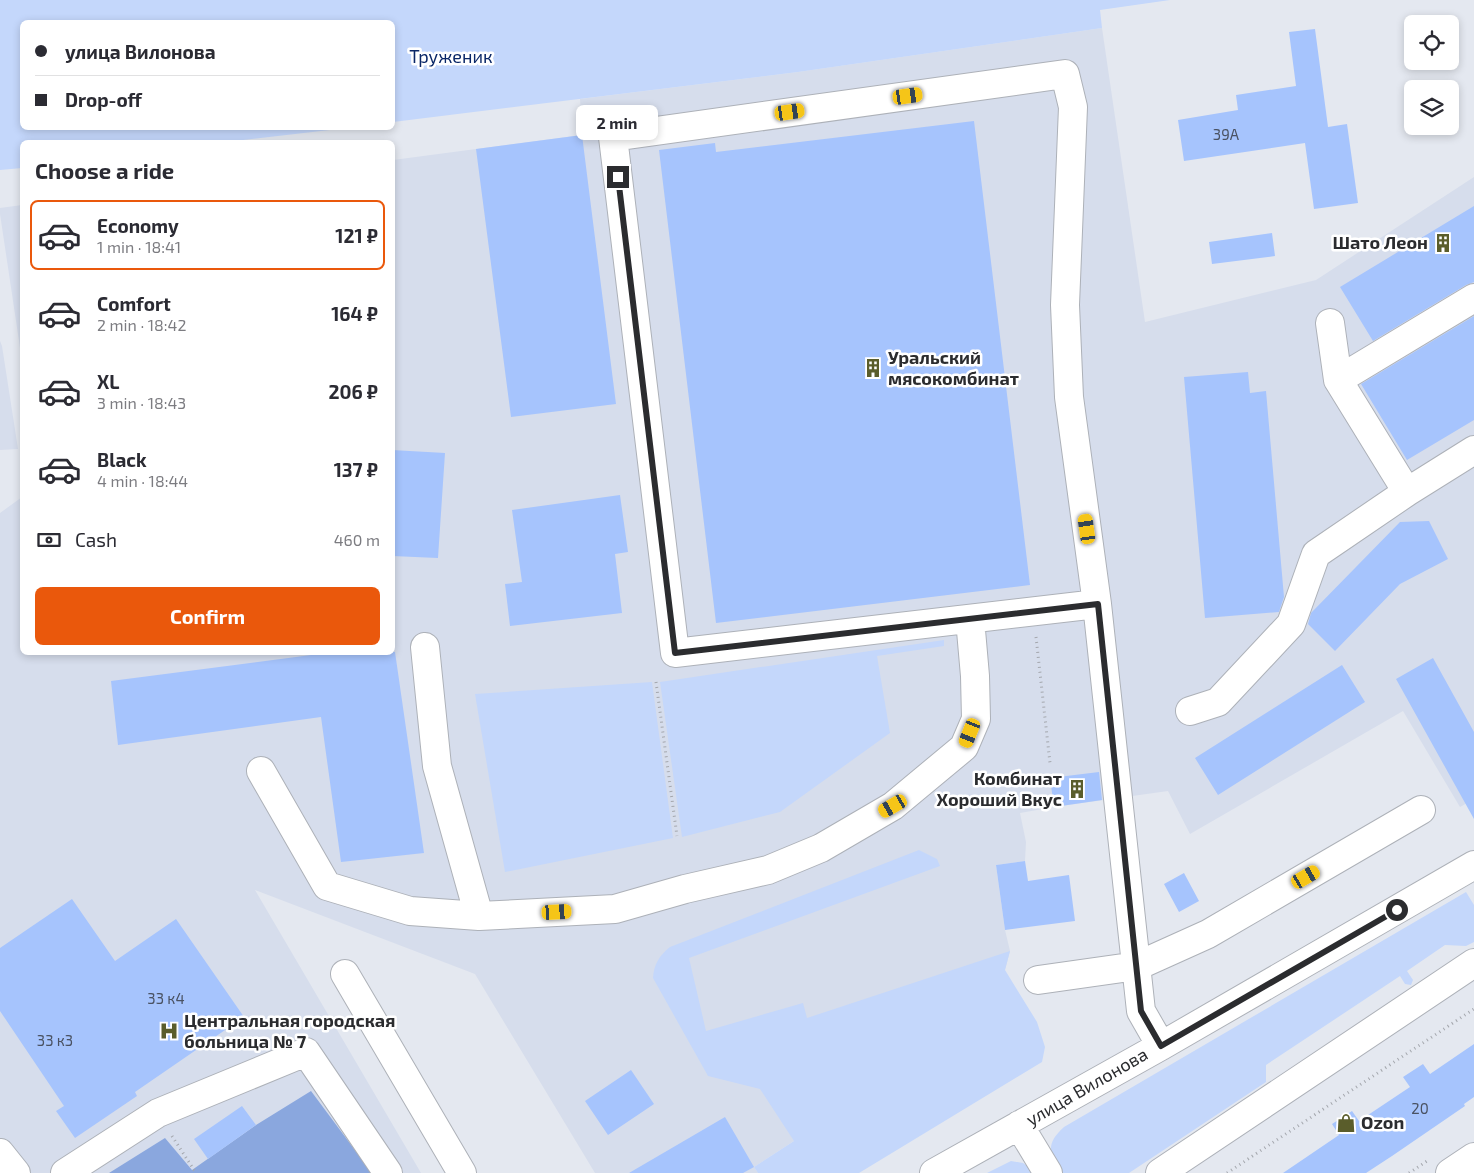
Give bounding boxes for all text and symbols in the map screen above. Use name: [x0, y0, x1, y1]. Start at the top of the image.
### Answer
map controls: [1404, 15, 1459, 135]
button: locate: [1404, 15, 1459, 70]
text: улица Вилонова: [65, 40, 216, 63]
park label: Труженик: [409, 45, 493, 67]
button: layers: [1404, 80, 1459, 135]
car: [892, 86, 923, 106]
text: Drop-off: [65, 88, 142, 111]
car: [774, 102, 805, 122]
callout: 2 min: [577, 104, 659, 140]
text: 2 min: [597, 113, 637, 132]
house number: 39А: [1213, 125, 1240, 143]
text: Choose a ride: [35, 157, 174, 183]
route end: [607, 166, 629, 188]
icon: car: [37, 213, 82, 258]
text: Economy: [97, 214, 179, 237]
text: 121 ₽: [335, 224, 378, 247]
place label: Шато Леон: [1332, 231, 1428, 253]
building icon: Шато Леон: [1432, 232, 1454, 254]
text: 1 min · 18:41: [97, 237, 181, 256]
icon: car: [37, 291, 82, 336]
text: Comfort: [97, 292, 171, 315]
text: 164 ₽: [331, 302, 378, 325]
text: 2 min · 18:42: [97, 315, 186, 334]
place label: Уральский мясокомбинат: [888, 346, 1019, 389]
building icon: Уральский мясокомбинат: [862, 357, 884, 379]
icon: car: [37, 369, 82, 414]
text: XL: [97, 370, 119, 393]
text: 206 ₽: [328, 380, 378, 403]
text: 3 min · 18:43: [97, 393, 186, 412]
icon: car: [37, 447, 82, 492]
text: Black: [97, 448, 147, 471]
text: 137 ₽: [334, 458, 378, 481]
text: 4 min · 18:44: [97, 471, 188, 490]
car: [1077, 513, 1096, 545]
icon: cash: [35, 526, 63, 554]
text: Cash: [75, 528, 117, 551]
text: 460 m: [334, 530, 380, 549]
button: Confirm: [35, 587, 380, 645]
car: [957, 716, 982, 750]
place label: Комбинат Хороший Вкус: [937, 767, 1062, 810]
building icon: Комбинат Хороший Вкус: [1066, 778, 1088, 800]
car: [876, 792, 909, 820]
car: [1289, 863, 1322, 891]
route start: [1386, 899, 1408, 921]
car: [541, 904, 572, 920]
house number: 33 к4: [147, 989, 185, 1007]
place label: Центральная городская больница № 7: [184, 1009, 395, 1052]
hospital icon: Центральная городская больница № 7: [158, 1020, 180, 1042]
house number: 33 к3: [37, 1031, 73, 1049]
street label: улица Вилонова: [1022, 1042, 1151, 1130]
house number: 20: [1411, 1099, 1429, 1117]
place label: Ozon: [1361, 1111, 1404, 1133]
shop icon: Ozon: [1335, 1112, 1357, 1134]

